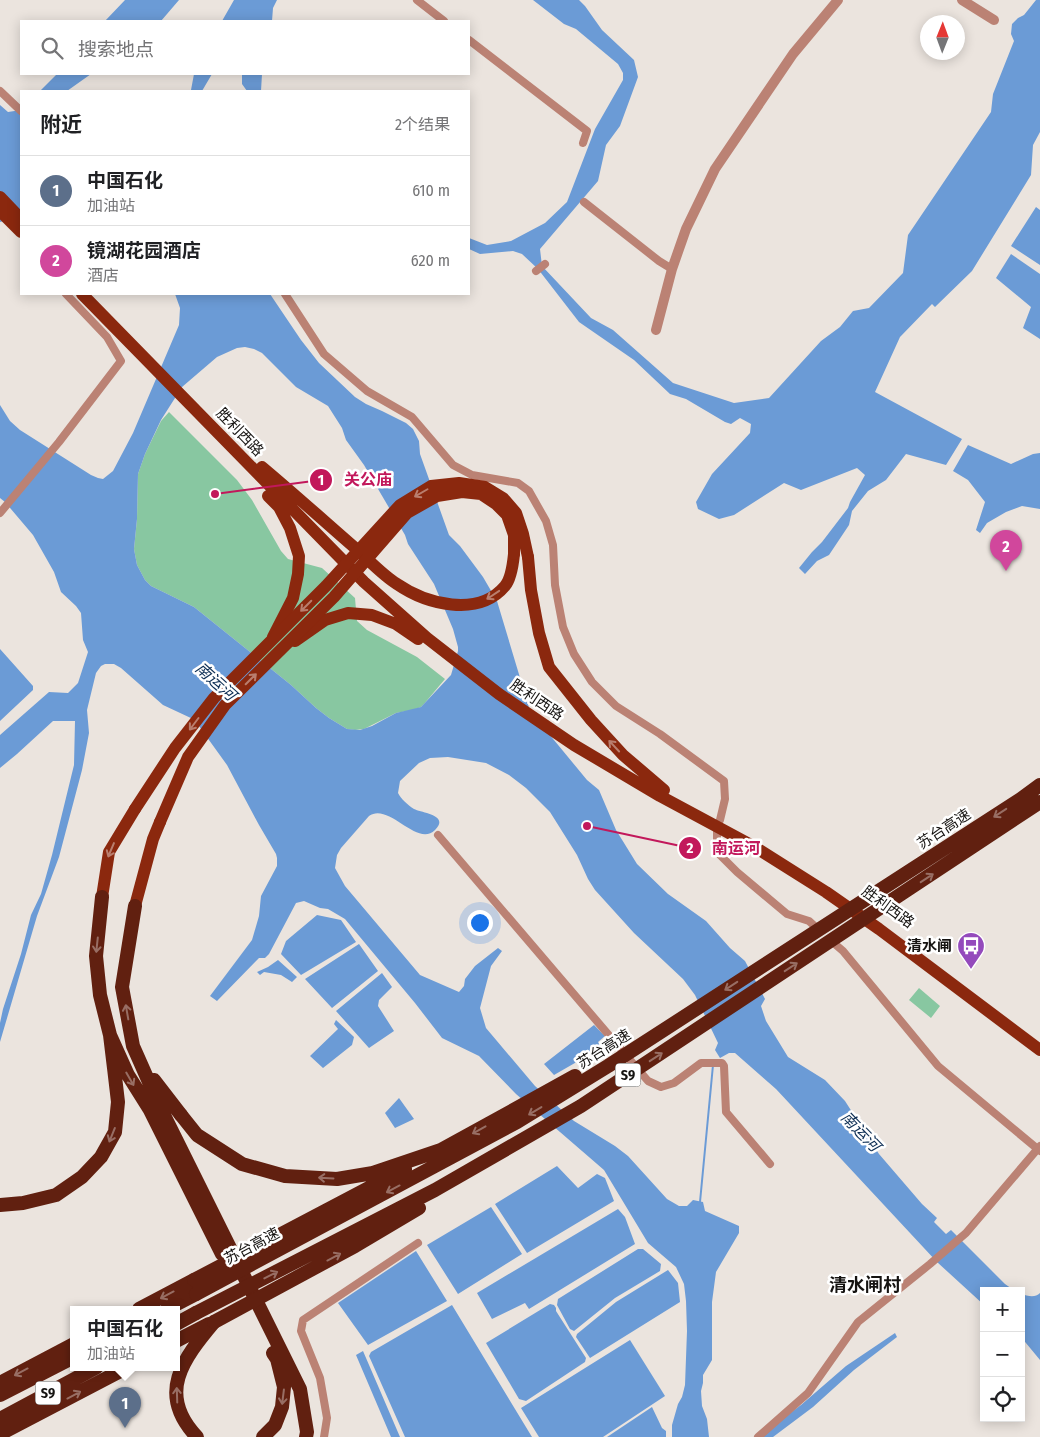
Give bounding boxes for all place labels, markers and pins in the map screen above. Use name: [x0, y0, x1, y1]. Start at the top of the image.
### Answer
callout: 关公庙: [309, 464, 402, 495]
pin: 2: [990, 530, 1022, 571]
callout: 南运河: [677, 833, 770, 864]
bus stop icon: 清水闸: [956, 931, 986, 970]
place label: 清水闸: [907, 937, 952, 955]
pin: 1: [109, 1387, 141, 1428]

